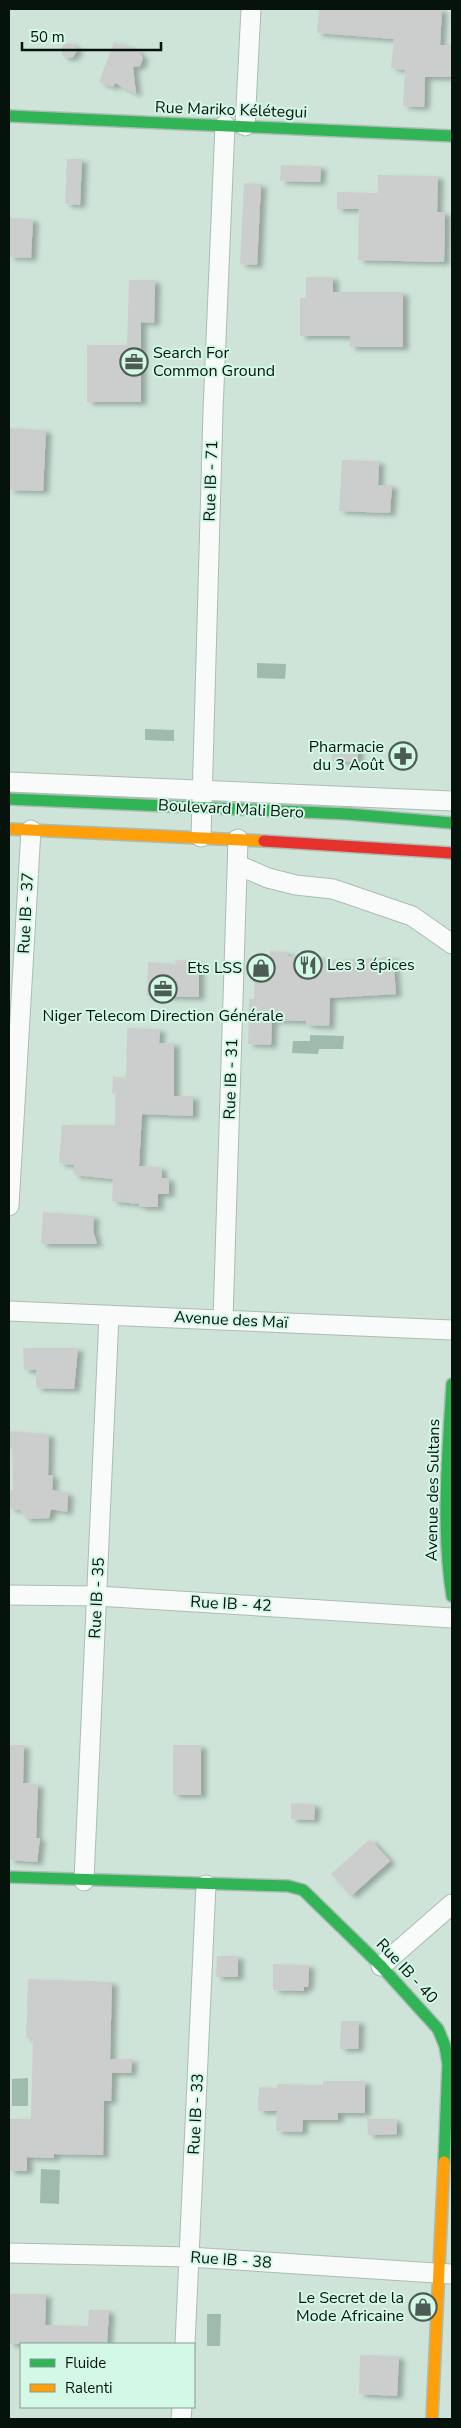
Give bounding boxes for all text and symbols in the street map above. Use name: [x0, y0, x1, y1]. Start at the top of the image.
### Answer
scale bar: [22, 20, 161, 52]
text: 50 m: [30, 27, 65, 47]
street label: Rue Mariko Kélétegui: [155, 96, 307, 124]
place label: Search For Common Ground: [153, 342, 275, 382]
office icon: Search For Common Ground: [119, 347, 149, 377]
street label: Rue IB - 71: [199, 440, 223, 522]
place label: Pharmacie du 3 Août: [309, 736, 384, 776]
pharmacy icon: Pharmacie du 3 Août: [388, 741, 418, 771]
street label: Boulevard Mali Bero: [158, 794, 305, 824]
street label: Rue IB - 37: [13, 872, 39, 954]
restaurant icon: Les 3 épices: [293, 950, 323, 980]
shop icon: Ets LSS: [246, 953, 276, 983]
place label: Les 3 épices: [327, 954, 415, 976]
place label: Ets LSS: [187, 957, 242, 979]
office icon: Niger Telecom Direction Générale: [148, 974, 178, 1004]
place label: Niger Telecom Direction Générale: [43, 1005, 283, 1027]
street label: Rue IB - 31: [219, 1038, 243, 1120]
street label: Avenue des Maï: [173, 1306, 289, 1334]
street label: Avenue des Sultans: [421, 1419, 445, 1561]
street label: Rue IB - 35: [84, 1557, 110, 1639]
street label: Rue IB - 42: [190, 1591, 272, 1617]
street label: Rue IB - 40: [371, 1934, 443, 2008]
street label: Rue IB - 33: [183, 2073, 209, 2155]
street label: Rue IB - 38: [190, 2246, 272, 2274]
place label: Le Secret de la Mode Africaine: [296, 2287, 404, 2327]
shop icon: Le Secret de la Mode Africaine: [408, 2292, 438, 2322]
legend: [20, 2343, 195, 2408]
text: Fluide: [65, 2353, 106, 2373]
text: Ralenti: [65, 2378, 113, 2398]

